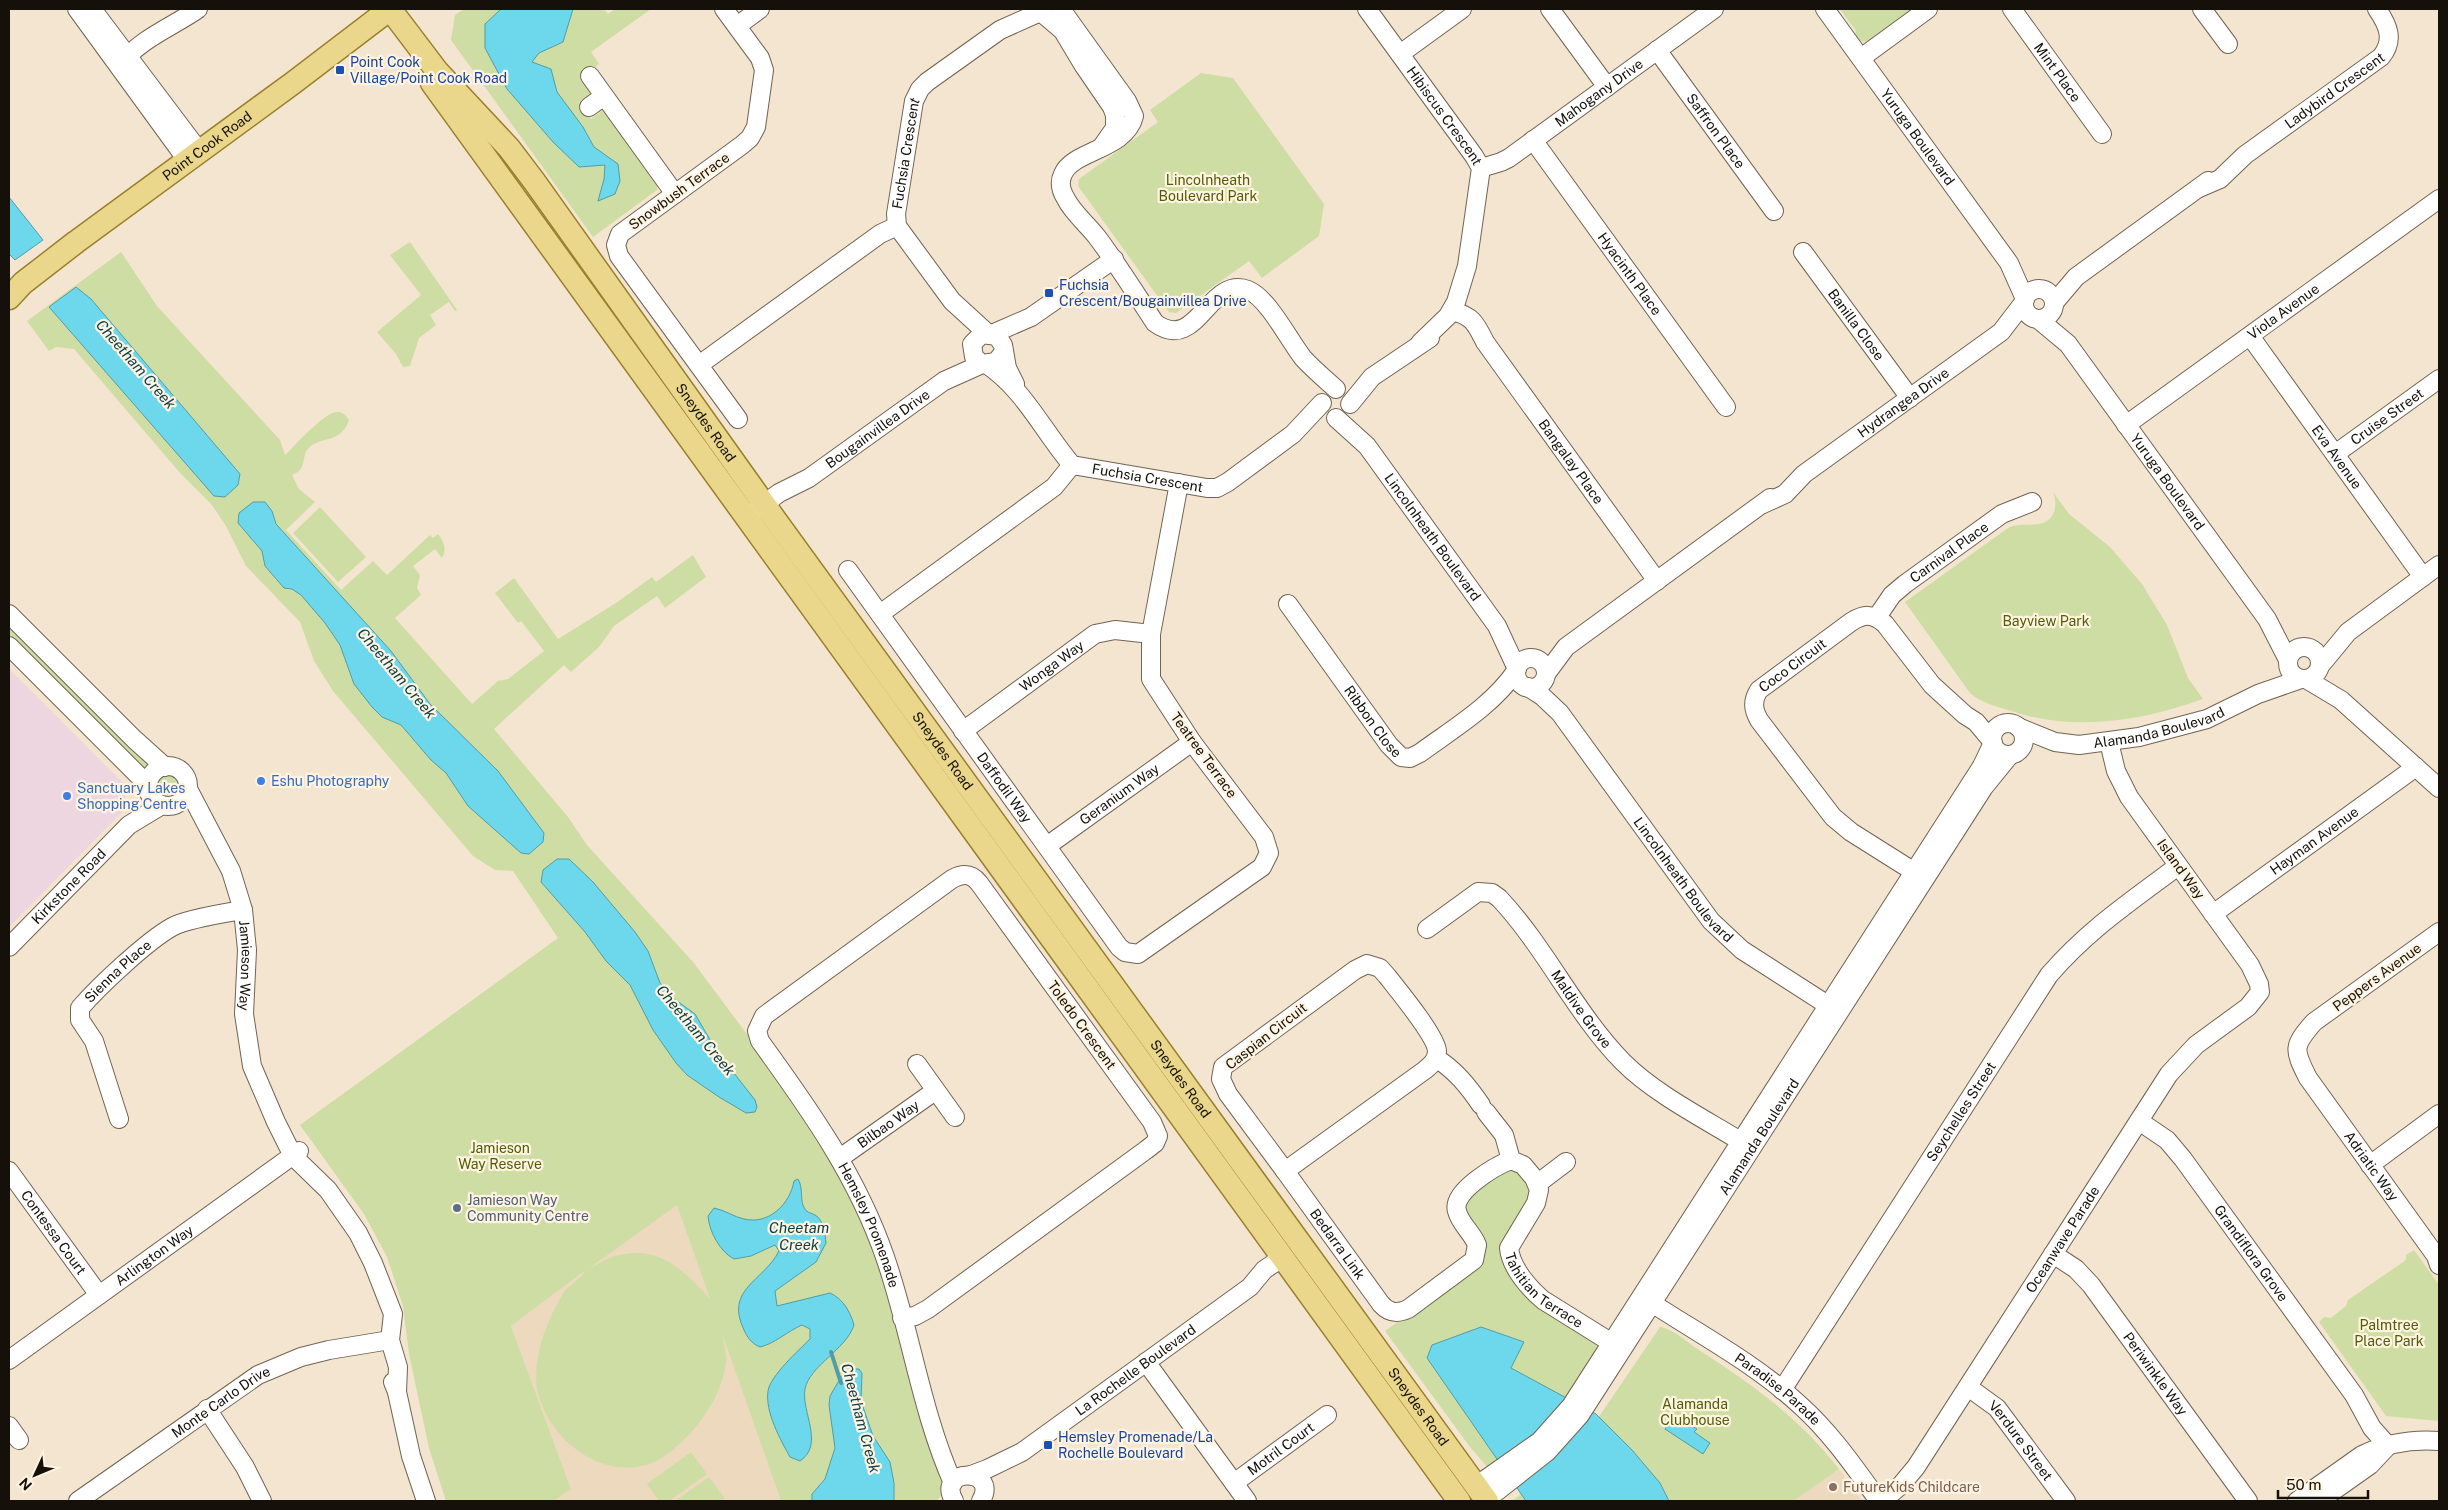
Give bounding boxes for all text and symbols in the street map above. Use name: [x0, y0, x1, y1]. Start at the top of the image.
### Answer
street label: Mint Place: [2031, 40, 2084, 105]
street label: Ladybird Crescent: [2282, 49, 2388, 132]
place label: Point Cook Village/Point Cook Road: [350, 54, 507, 86]
street label: Mahogany Drive: [1552, 55, 1646, 130]
street label: Hibiscus Crescent: [1403, 63, 1486, 168]
marker: Point Cook Village/Point Cook Road: [334, 64, 346, 76]
street label: Yuruga Boulevard: [1877, 86, 1958, 188]
street label: Saffron Place: [1683, 90, 1748, 172]
street label: Fuchsia Crescent: [889, 94, 923, 210]
street label: Point Cook Road: [159, 108, 255, 184]
street label: Snowbush Terrace: [626, 149, 732, 233]
park label: Lincolnheath Boulevard Park: [1159, 172, 1258, 204]
street label: Hyacinth Place: [1594, 229, 1665, 318]
place label: Fuchsia Crescent/Bougainvillea Drive: [1059, 277, 1247, 309]
street label: Viola Avenue: [2244, 280, 2322, 343]
street label: Banilla Close: [1825, 286, 1888, 363]
marker: Fuchsia Crescent/Bougainvillea Drive: [1043, 287, 1055, 299]
water label: Cheetham Creek: [93, 316, 180, 413]
street label: Hydrangea Drive: [1854, 364, 1952, 441]
street label: Sneydes Road: [673, 380, 739, 465]
street label: Cruise Street: [2347, 385, 2427, 448]
street label: Bougainvillea Drive: [822, 386, 933, 471]
street label: Bangalay Place: [1535, 416, 1607, 507]
street label: Eva Avenue: [2309, 422, 2365, 492]
street label: Yuruga Boulevard: [2127, 430, 2208, 533]
street label: Fuchsia Crescent: [1091, 461, 1204, 495]
street label: Lincolnheath Boulevard: [1381, 470, 1484, 604]
street label: Carnival Place: [1907, 518, 1992, 586]
park label: Bayview Park: [2002, 613, 2090, 629]
water label: Cheetham Creek: [354, 624, 440, 722]
street label: Coco Circuit: [1756, 635, 1829, 695]
street label: Wonga Way: [1016, 637, 1087, 695]
street label: Ribbon Close: [1341, 682, 1405, 761]
street label: Alamanda Boulevard: [2092, 704, 2227, 751]
street label: Sneydes Road: [909, 709, 976, 793]
street label: Teatree Terrace: [1168, 709, 1240, 801]
street label: Daffodil Way: [974, 749, 1035, 826]
street label: Geranium Way: [1076, 760, 1163, 828]
place label: Eshu Photography: [271, 773, 390, 789]
marker: Eshu Photography: [255, 775, 267, 787]
place label: Sanctuary Lakes Shopping Centre: [77, 780, 187, 812]
marker: Sanctuary Lakes Shopping Centre: [61, 790, 73, 802]
street label: Hayman Avenue: [2267, 803, 2362, 878]
street label: Lincolnheath Boulevard: [1630, 814, 1736, 945]
street label: Island Way: [2154, 836, 2208, 903]
street label: Kirkstone Road: [28, 846, 109, 927]
street label: Jamieson Way: [236, 919, 255, 1012]
street label: Sienna Place: [81, 937, 154, 1006]
street label: Peppers Avenue: [2330, 940, 2424, 1014]
street label: Maldive Grove: [1548, 967, 1615, 1051]
street label: Toledo Crescent: [1045, 978, 1119, 1072]
water label: Cheetham Creek: [653, 981, 739, 1079]
street label: Caspian Circuit: [1222, 999, 1310, 1073]
street label: Sneydes Road: [1147, 1037, 1214, 1121]
street label: Seychelles Street: [1923, 1059, 1999, 1164]
street label: Alamanda Boulevard: [1716, 1076, 1802, 1198]
street label: Bilbao Way: [854, 1096, 923, 1151]
street label: Adriatic Way: [2341, 1128, 2402, 1205]
park label: Jamieson Way Reserve: [458, 1140, 542, 1172]
street label: Hemsley Promenade: [835, 1160, 902, 1290]
street label: Oceanwave Parade: [2022, 1183, 2103, 1296]
street label: Contessa Court: [18, 1187, 90, 1278]
place label: Jamieson Way Community Centre: [467, 1192, 589, 1224]
marker: Jamieson Way Community Centre: [451, 1202, 463, 1214]
street label: Grandiflora Grove: [2211, 1202, 2292, 1305]
street label: Bedarra Link: [1307, 1206, 1369, 1282]
water label: Cheetam Creek: [769, 1219, 829, 1253]
street label: Arlington Way: [112, 1222, 197, 1289]
street label: Tahitian Terrace: [1502, 1250, 1586, 1331]
park label: Palmtree Place Park: [2354, 1317, 2424, 1349]
street label: La Rochelle Boulevard: [1072, 1321, 1199, 1419]
street label: Periwinkle Way: [2120, 1329, 2191, 1419]
street label: Paradise Parade: [1732, 1350, 1824, 1428]
water label: Cheetham Creek: [838, 1361, 884, 1475]
street label: Monte Carlo Drive: [168, 1363, 272, 1441]
street label: Sneydes Road: [1385, 1364, 1452, 1449]
park label: Alamanda Clubhouse: [1660, 1396, 1730, 1428]
street label: Verdure Street: [1986, 1397, 2056, 1484]
street label: Motril Court: [1244, 1419, 1317, 1478]
place label: Hemsley Promenade/La Rochelle Boulevard: [1058, 1429, 1213, 1461]
marker: Hemsley Promenade/La Rochelle Boulevard: [1042, 1439, 1054, 1451]
north arrow: [10, 1450, 60, 1500]
scale bar: [2278, 1468, 2368, 1500]
text: N: [16, 1475, 35, 1494]
text: 50 m: [2286, 1476, 2321, 1493]
place label: FutureKids Childcare: [1843, 1479, 1980, 1495]
marker: FutureKids Childcare: [1827, 1481, 1839, 1493]

